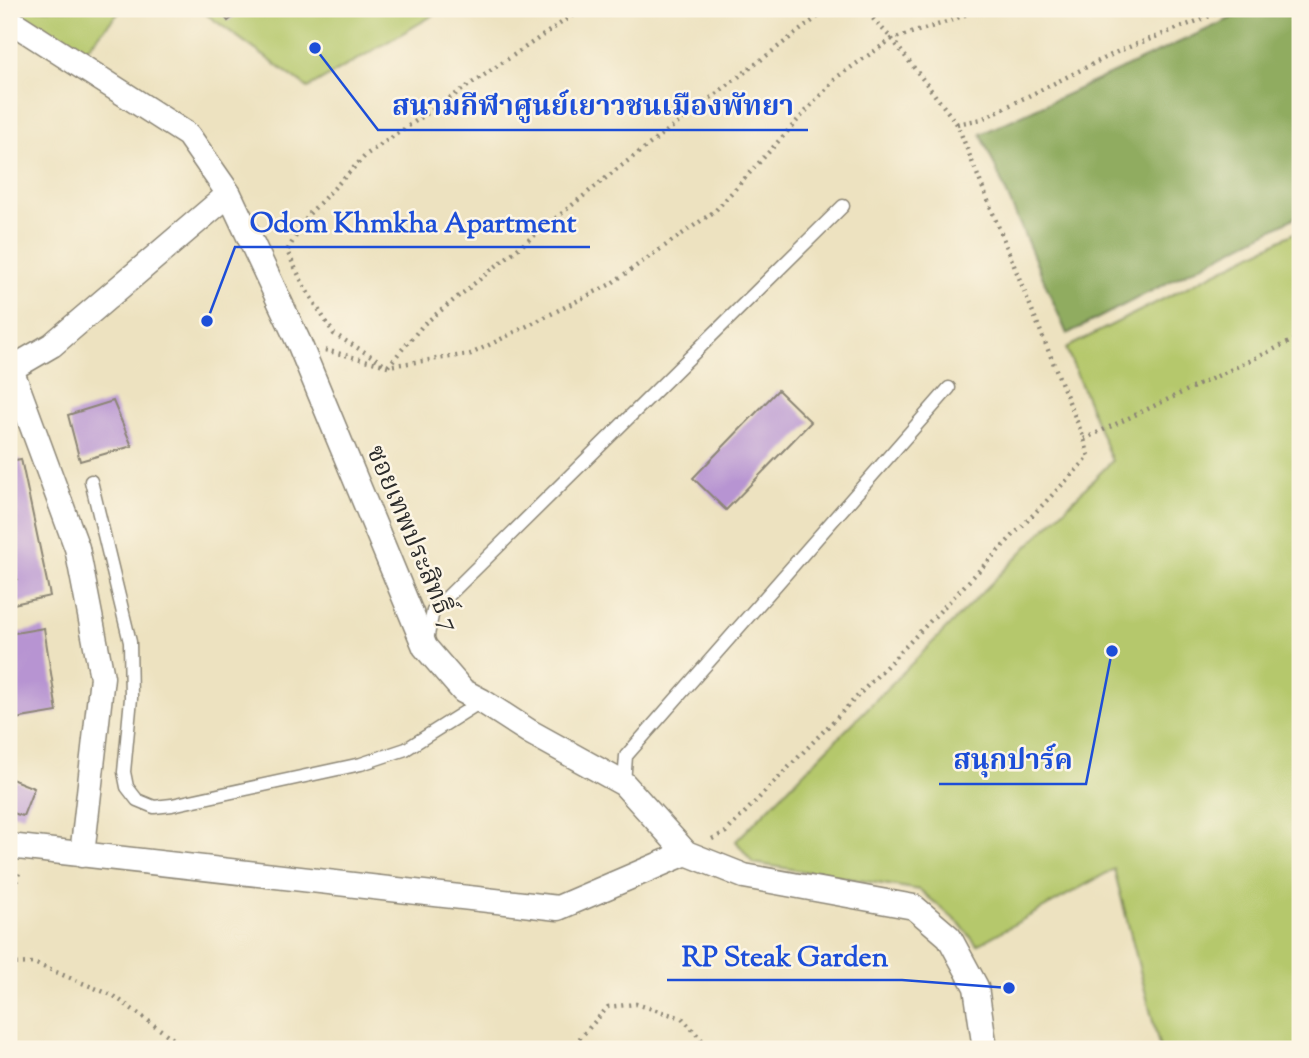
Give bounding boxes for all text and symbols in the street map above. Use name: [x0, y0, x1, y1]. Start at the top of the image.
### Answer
callout: สนามกีฬาศูนย์เยาวชนเมืองพัทยา: [378, 81, 808, 130]
text: สนามกีฬาศูนย์เยาวชนเมืองพัทยา: [392, 88, 794, 128]
callout: Odom Khmkha Apartment: [235, 198, 590, 247]
text: Odom Khmkha Apartment: [250, 205, 577, 245]
street label: ซอยเทพประสิทธิ์ 7: [356, 439, 470, 638]
callout: สนุกปาร์ค: [939, 735, 1086, 784]
text: สนุกปาร์ค: [953, 742, 1073, 782]
callout: RP Steak Garden: [667, 931, 902, 980]
text: RP Steak Garden: [682, 939, 889, 979]

